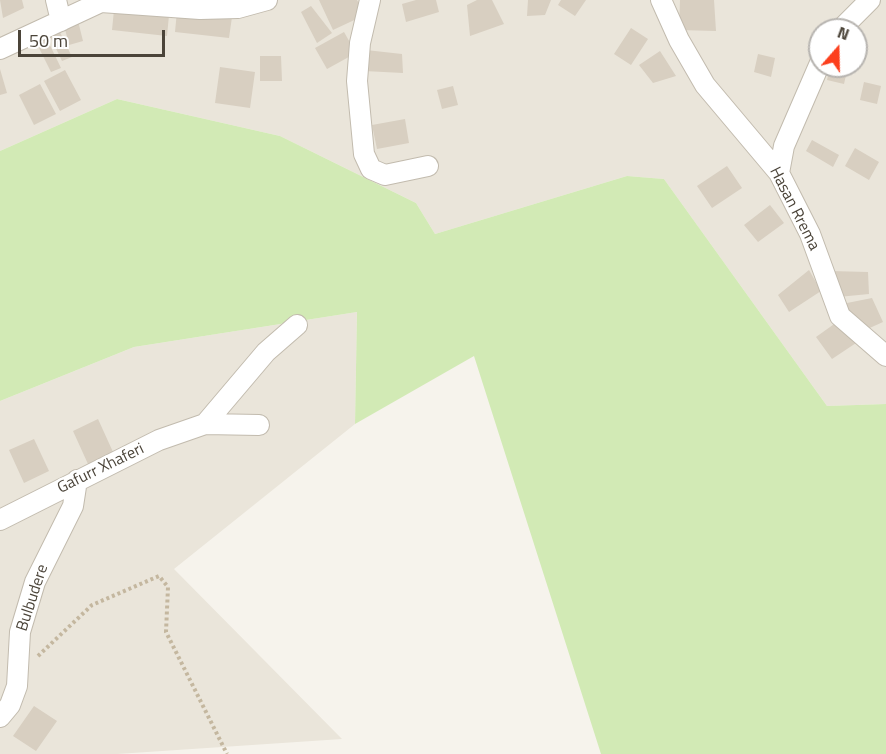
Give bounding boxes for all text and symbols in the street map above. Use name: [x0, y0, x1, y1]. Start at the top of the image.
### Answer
scale bar: [21, 18, 168, 56]
north arrow: [808, 18, 868, 78]
text: N: [834, 20, 853, 46]
text: 50 m: [29, 27, 68, 54]
street label: Hasan Rrema: [765, 164, 823, 254]
street label: Gafurr Xhaferi: [55, 440, 147, 498]
street label: Bulbudere: [13, 562, 53, 634]

